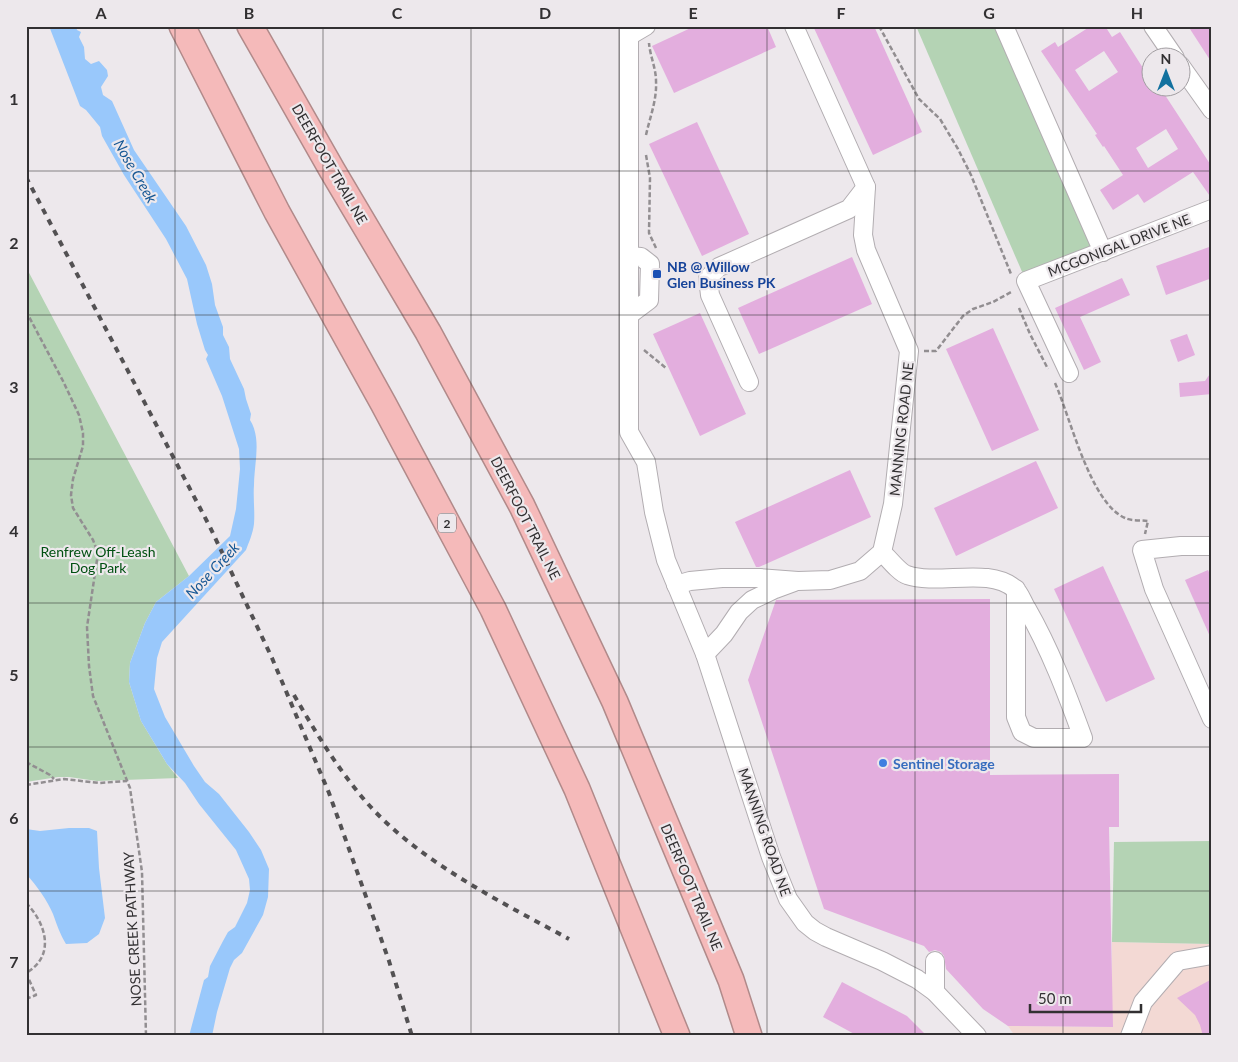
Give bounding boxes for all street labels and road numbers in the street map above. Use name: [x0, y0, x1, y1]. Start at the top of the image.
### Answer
street label: DEERFOOT TRAIL NE: [289, 101, 371, 227]
street label: MCGONIGAL DRIVE NE: [1045, 210, 1193, 280]
street label: MANNING ROAD NE: [886, 361, 916, 497]
street label: DEERFOOT TRAIL NE: [488, 454, 564, 582]
road number: 2: [438, 514, 456, 532]
street label: MANNING ROAD NE: [735, 766, 795, 898]
street label: DEERFOOT TRAIL NE: [658, 821, 726, 953]
street label: NOSE CREEK PATHWAY: [119, 851, 145, 1007]

